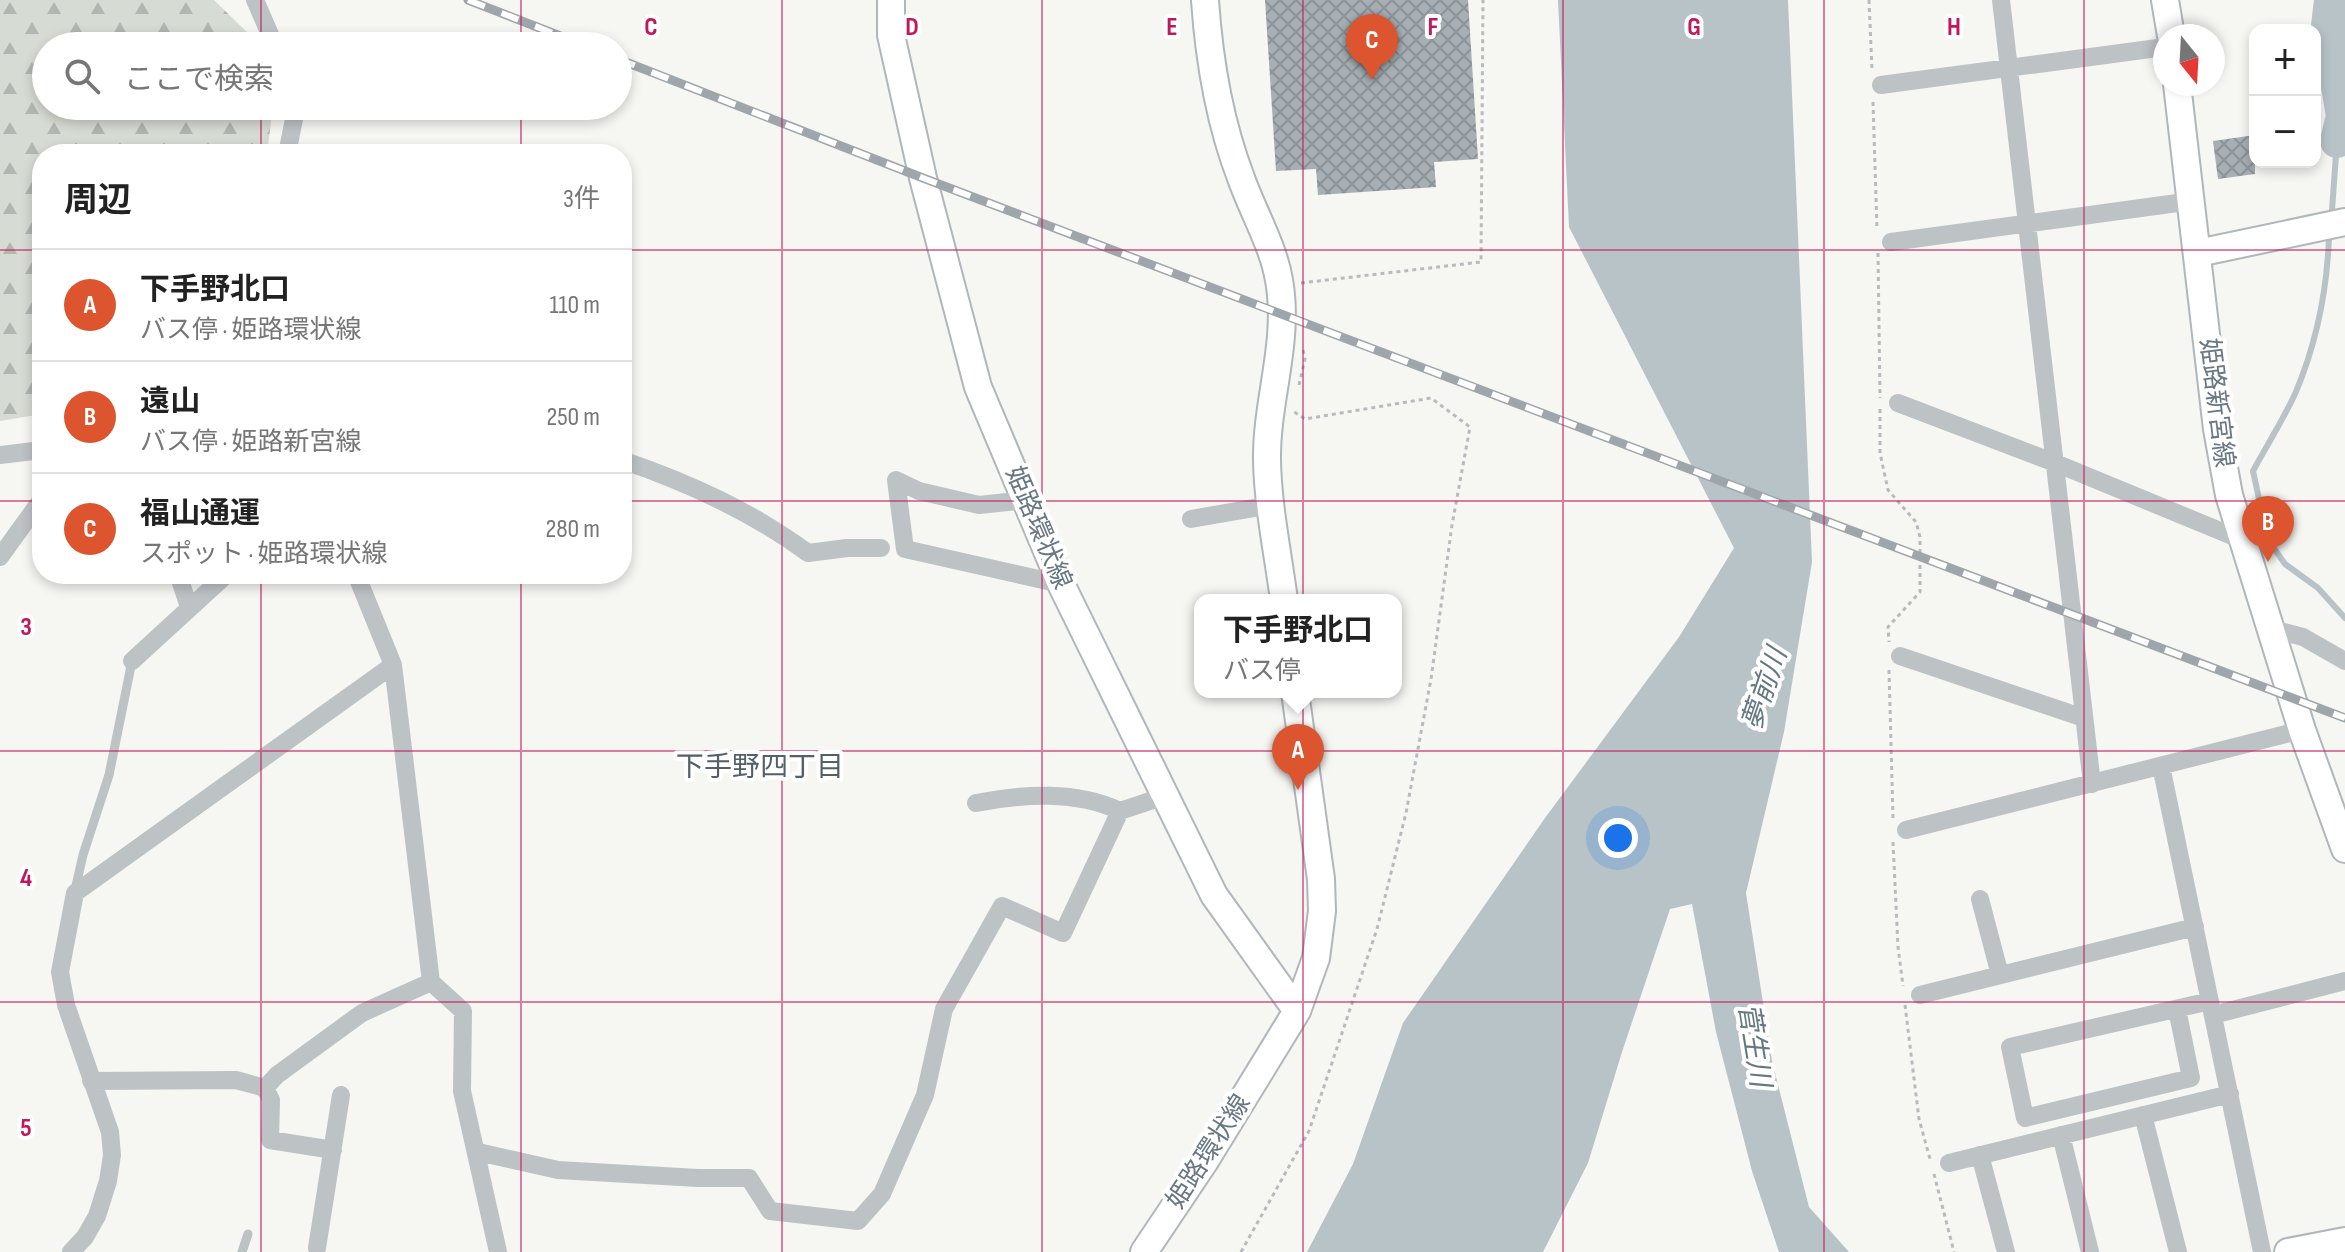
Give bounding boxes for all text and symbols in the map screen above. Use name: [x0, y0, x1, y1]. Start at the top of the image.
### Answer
text: C: [644, 12, 658, 43]
text: D: [905, 12, 919, 43]
text: E: [1166, 12, 1178, 43]
text: F: [1428, 12, 1439, 43]
text: G: [1687, 12, 1701, 43]
text: H: [1947, 12, 1961, 43]
pin: C: [1346, 14, 1398, 80]
north arrow: [2153, 24, 2225, 96]
map controls: [2249, 24, 2321, 168]
button: +: [2249, 24, 2321, 96]
search box: [32, 32, 632, 120]
icon: search: [60, 54, 104, 98]
text: ここで検索: [124, 62, 274, 98]
button: −: [2249, 96, 2321, 168]
text: 周辺: [64, 180, 132, 221]
text: 3件: [563, 184, 600, 215]
text: 下手野北口: [140, 272, 290, 308]
text: A: [84, 290, 96, 321]
text: 110 m: [549, 290, 600, 321]
text: バス停 · 姫路環状線: [140, 315, 361, 346]
street label: 姫路新宮線: [2193, 337, 2239, 469]
text: 遠山: [140, 384, 200, 420]
text: B: [84, 402, 96, 433]
text: 250 m: [546, 402, 600, 433]
text: バス停 · 姫路新宮線: [140, 427, 361, 458]
street label: 姫路環状線: [998, 462, 1078, 594]
text: 福山通運: [140, 496, 260, 532]
pin: B: [2242, 496, 2294, 562]
text: C: [83, 514, 97, 545]
text: 280 m: [545, 514, 600, 545]
text: スポット · 姫路環状線: [140, 539, 387, 570]
popup: [1194, 594, 1402, 698]
text: 3: [20, 612, 32, 643]
text: 下手野北口: [1223, 613, 1373, 649]
water label: 夢前川: [1736, 641, 1795, 734]
text: バス停: [1223, 656, 1301, 687]
pin: A: [1272, 724, 1324, 790]
district label: 下手野四丁目: [676, 751, 844, 784]
your location: [1598, 818, 1638, 858]
text: 4: [20, 863, 32, 894]
water label: 菅生川: [1731, 1001, 1777, 1092]
street label: 姫路環状線: [1161, 1089, 1257, 1215]
text: 5: [20, 1113, 32, 1144]

